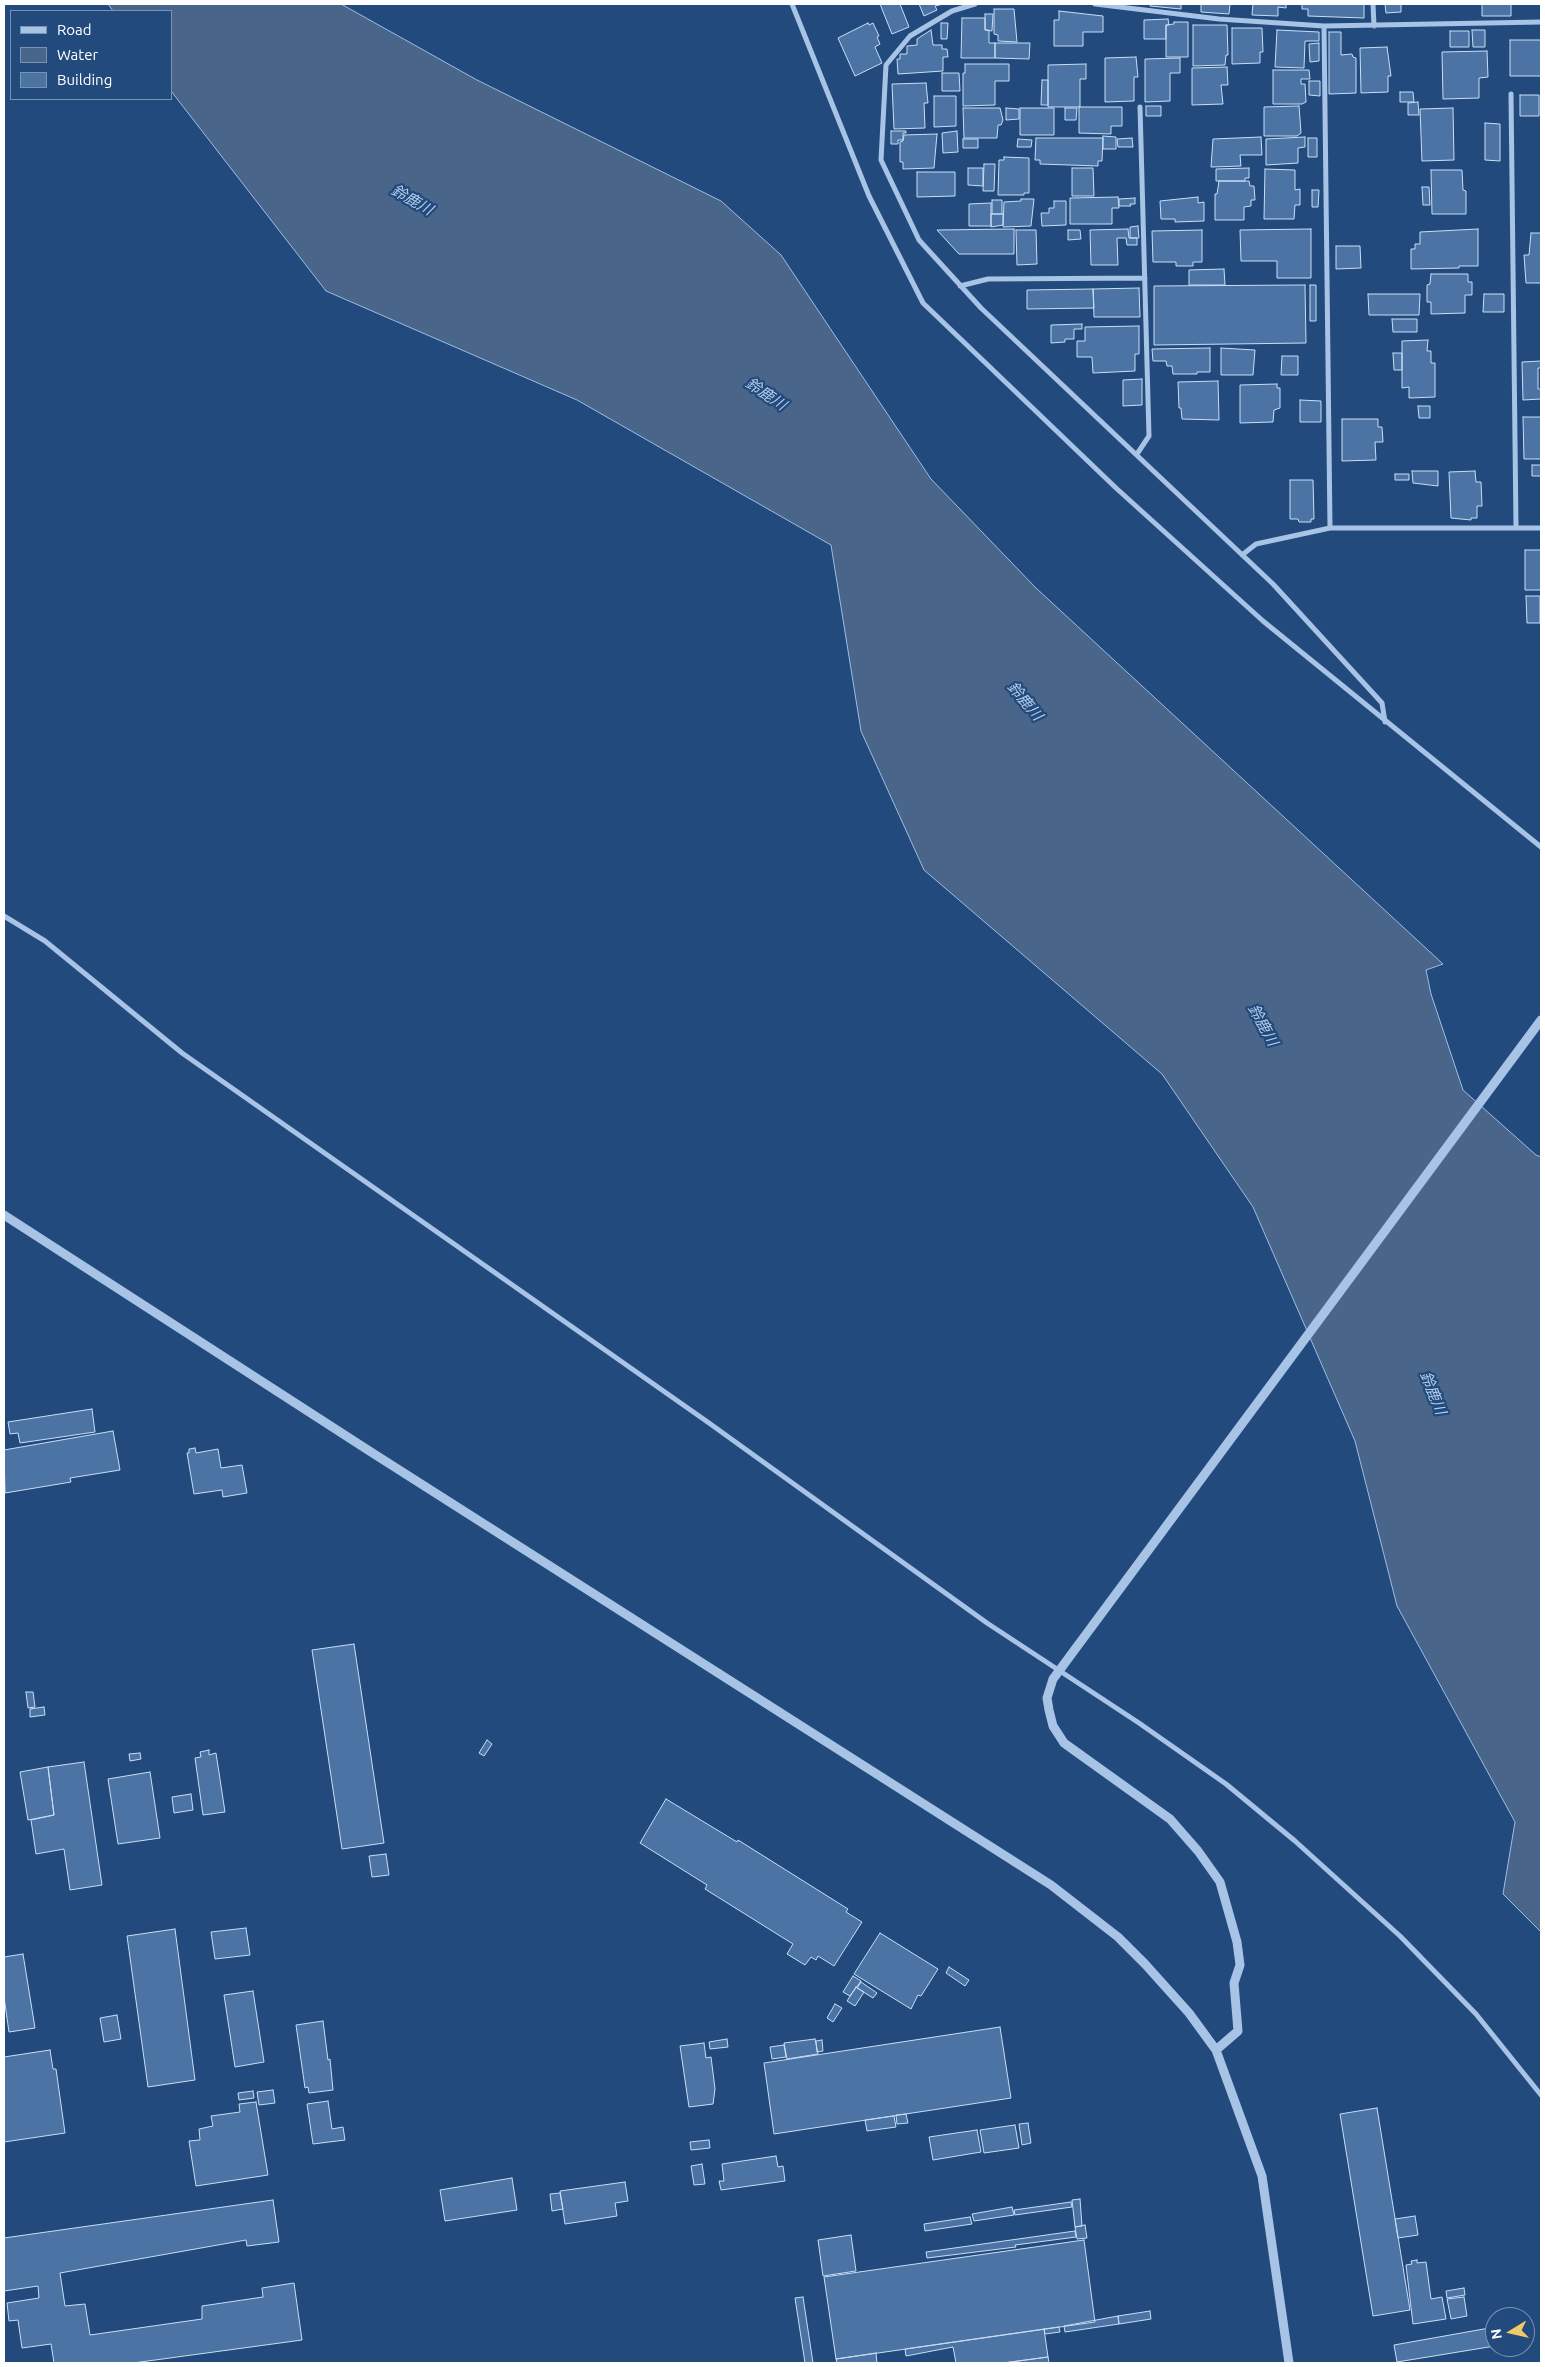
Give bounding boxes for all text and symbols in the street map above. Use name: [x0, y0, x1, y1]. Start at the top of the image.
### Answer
legend: [10, 10, 172, 100]
text: Road: [57, 21, 92, 38]
text: Water: [57, 46, 98, 63]
text: Building: [57, 71, 112, 88]
water label: 鈴鹿川: [388, 181, 436, 219]
water label: 鈴鹿川: [742, 374, 790, 414]
water label: 鈴鹿川: [1004, 678, 1046, 724]
water label: 鈴鹿川: [1244, 1001, 1282, 1049]
water label: 鈴鹿川: [1416, 1369, 1450, 1417]
north arrow: [1485, 2307, 1535, 2357]
text: N: [1487, 2328, 1505, 2341]

